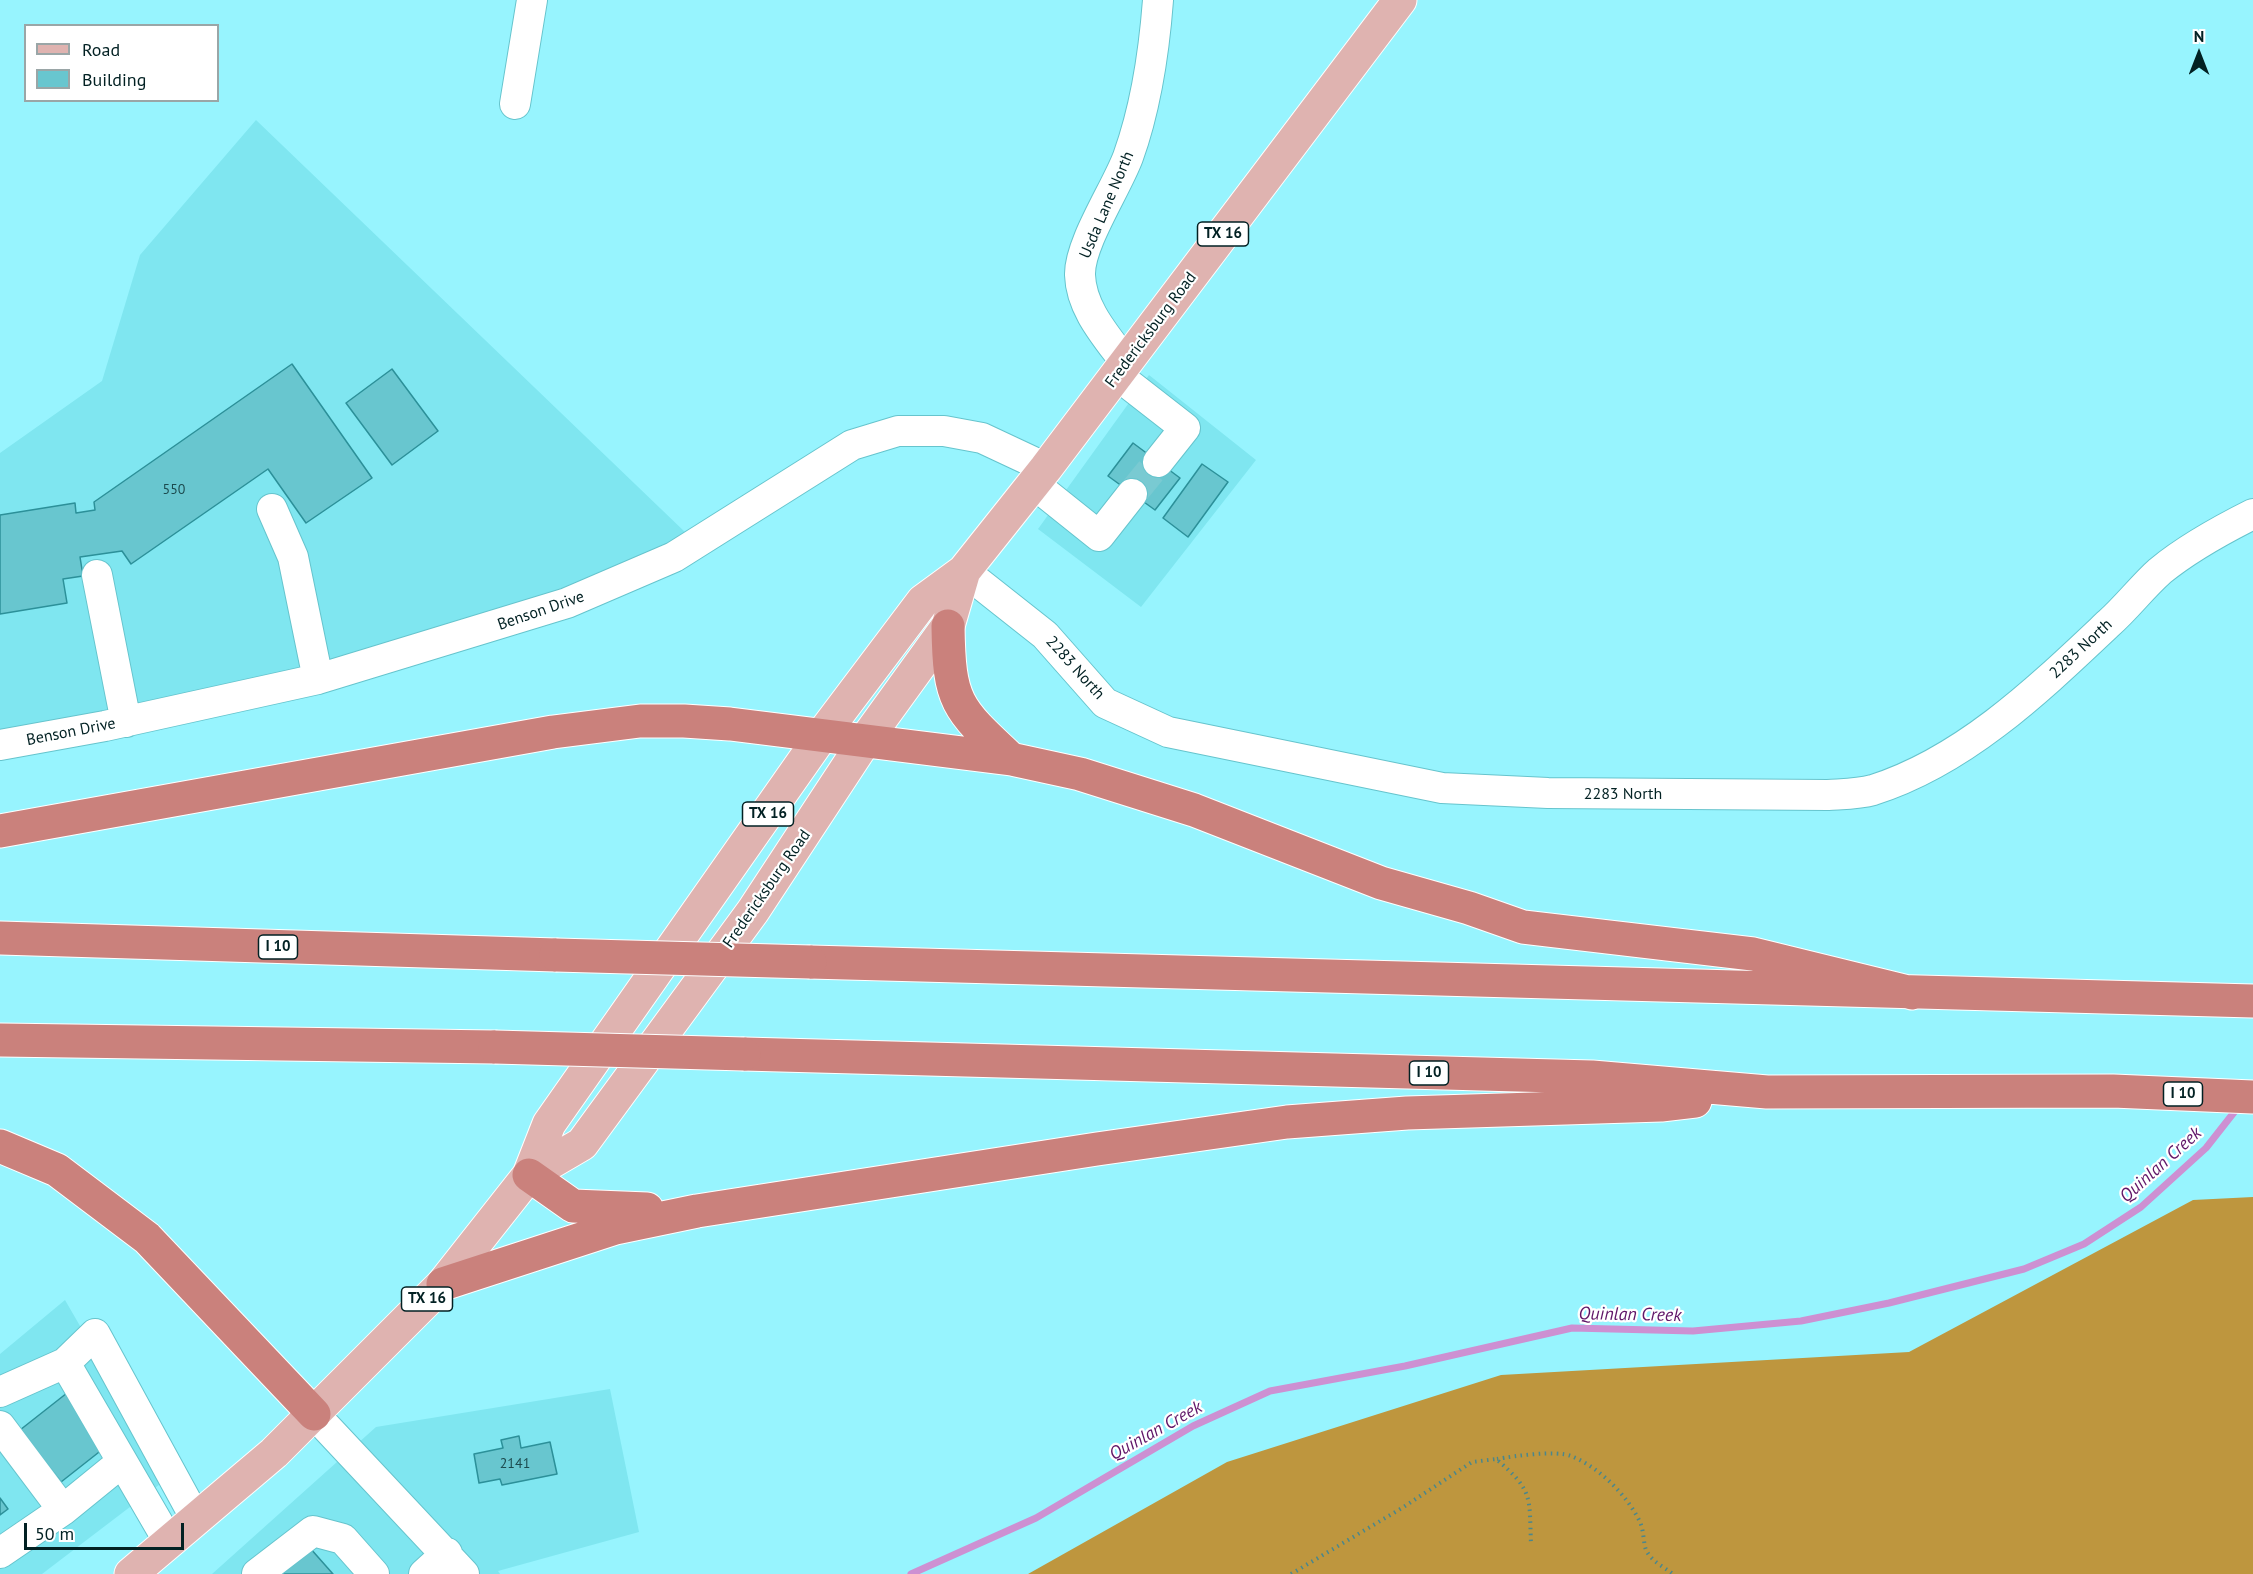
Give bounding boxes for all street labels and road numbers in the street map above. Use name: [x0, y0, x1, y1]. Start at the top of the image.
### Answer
street label: Usda Lane North: [1076, 149, 1138, 261]
road number: TX 16: [1198, 222, 1248, 246]
street label: Fredericksburg Road: [1101, 269, 1201, 391]
street label: Benson Drive: [495, 587, 587, 635]
street label: 2283 North: [2046, 615, 2116, 683]
street label: 2283 North: [1042, 632, 1108, 704]
street label: Benson Drive: [25, 714, 117, 750]
street label: 2283 North: [1584, 784, 1662, 804]
road number: TX 16: [742, 802, 794, 826]
street label: Fredericksburg Road: [719, 826, 815, 952]
road number: I 10: [258, 935, 298, 959]
road number: I 10: [1410, 1061, 1448, 1085]
road number: I 10: [2164, 1082, 2202, 1106]
road number: TX 16: [402, 1287, 452, 1311]

